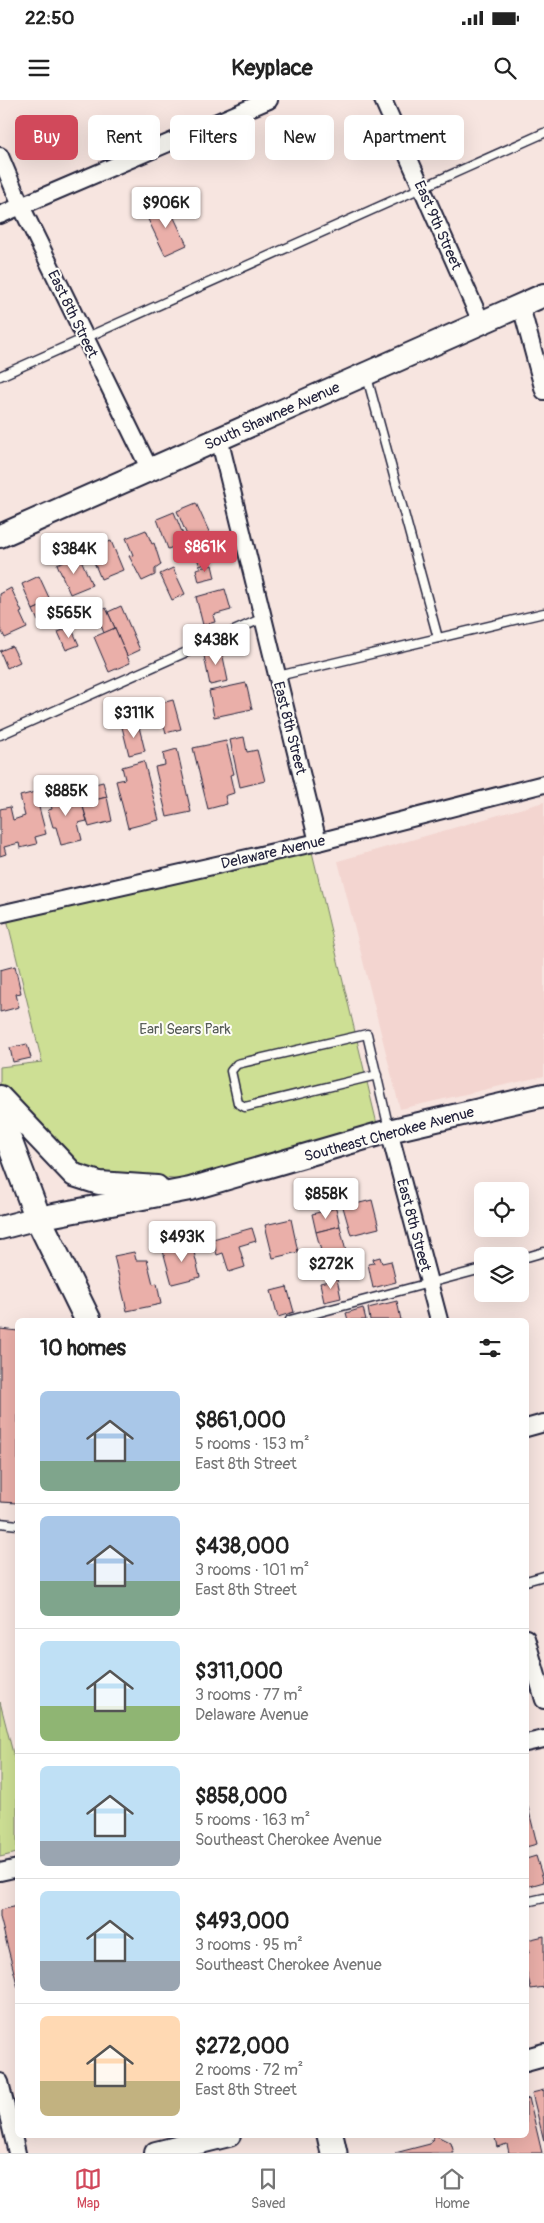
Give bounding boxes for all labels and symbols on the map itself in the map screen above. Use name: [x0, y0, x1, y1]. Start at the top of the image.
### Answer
street label: East 9th Street: [409, 178, 466, 274]
pin: $906K: [131, 186, 201, 229]
street label: East 8th Street: [43, 267, 102, 362]
street label: South Shawnee Avenue: [202, 378, 343, 455]
pin: $861K: [170, 530, 240, 573]
pin: $384K: [39, 532, 109, 575]
pin: $565K: [34, 596, 104, 639]
pin: $438K: [181, 624, 251, 666]
street label: East 8th Street: [269, 680, 310, 778]
pin: $311K: [99, 696, 169, 739]
pin: $885K: [31, 774, 101, 817]
street label: Delaware Avenue: [219, 831, 328, 874]
park label: Earl Sears Park: [139, 1020, 232, 1039]
street label: Southeast Cherokee Avenue: [302, 1103, 477, 1166]
street label: East 8th Street: [392, 1177, 435, 1275]
pin: $858K: [291, 1178, 361, 1220]
pin: $493K: [147, 1220, 217, 1263]
pin: $272K: [296, 1248, 366, 1290]

